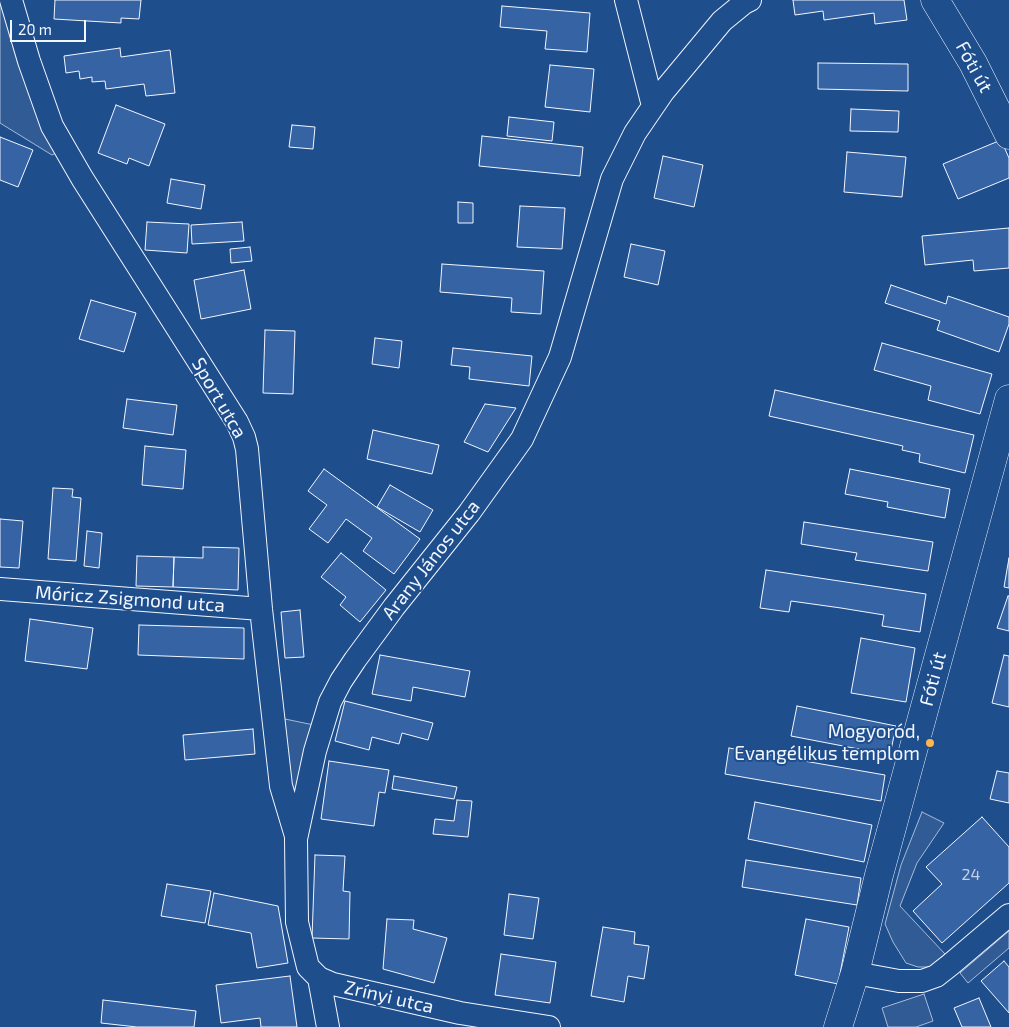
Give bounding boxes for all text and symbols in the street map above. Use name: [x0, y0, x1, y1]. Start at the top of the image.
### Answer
scale bar: [12, 10, 89, 42]
text: 20 m: [18, 20, 52, 38]
street label: Fóti út: [951, 37, 997, 97]
street label: Sport utca: [187, 354, 251, 442]
street label: Arany János utca: [377, 496, 485, 624]
street label: Móricz Zsigmond utca: [34, 581, 226, 617]
street label: Fóti út: [915, 650, 951, 708]
place label: Mogyoród, Evangélikus templom: [734, 721, 920, 765]
marker: Mogyoród, Evangélikus templom: [924, 737, 936, 749]
house number: 24: [962, 865, 980, 885]
street label: Zrínyi utca: [342, 976, 436, 1018]

